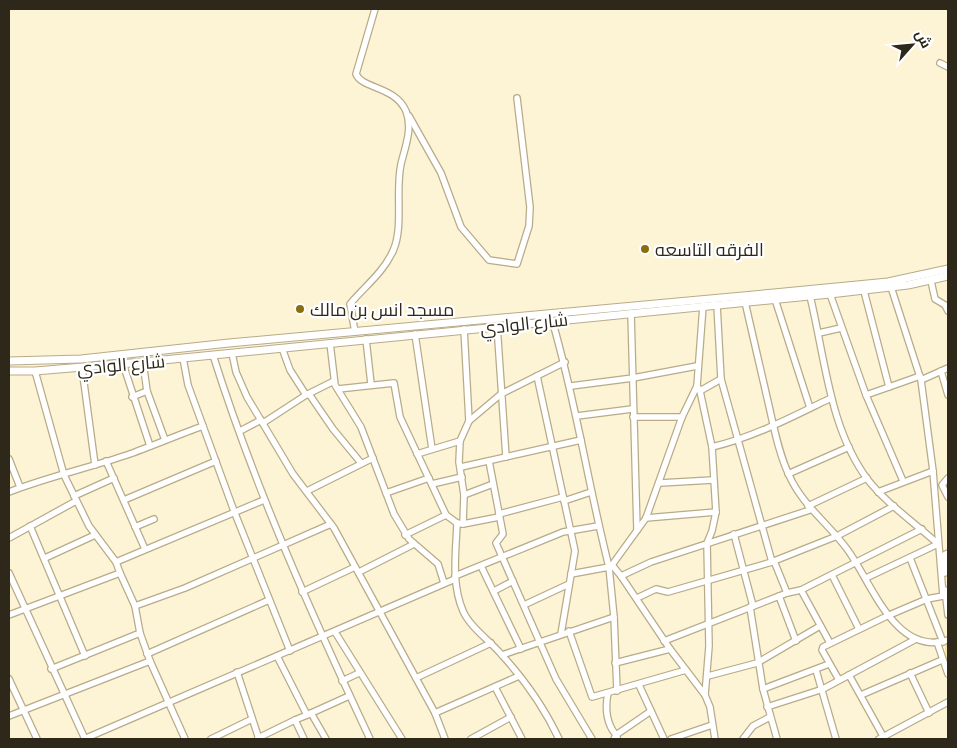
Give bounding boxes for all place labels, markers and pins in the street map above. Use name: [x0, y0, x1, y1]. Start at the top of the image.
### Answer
place label: الفرقه التاسعه: [655, 238, 764, 261]
marker: الفرقه التاسعه: [639, 243, 651, 255]
place label: مسجد انس بن مالك: [310, 298, 454, 321]
marker: مسجد انس بن مالك: [294, 303, 306, 315]

